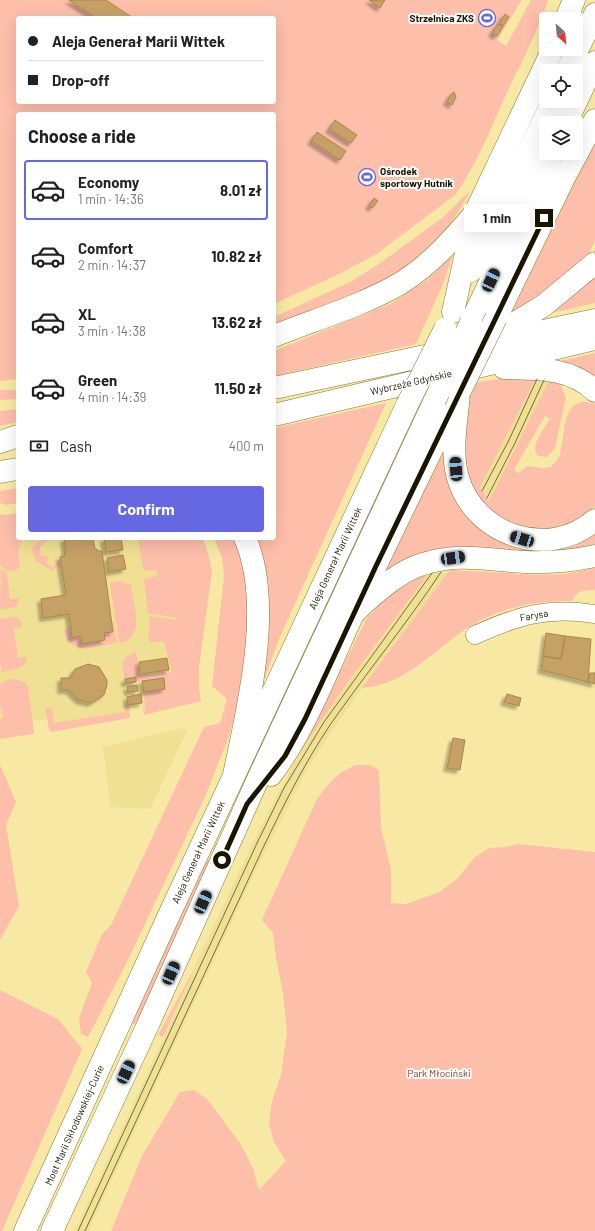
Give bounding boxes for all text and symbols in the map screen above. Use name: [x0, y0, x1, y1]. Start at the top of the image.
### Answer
sports icon: Strzelnica ZKS: [477, 8, 497, 28]
place label: Strzelnica ZKS: [410, 12, 474, 24]
north arrow: [539, 12, 583, 56]
map controls: [539, 12, 583, 160]
text: Aleja Generał Marii Wittek: [52, 32, 225, 50]
button: locate: [539, 64, 583, 108]
text: Drop-off: [52, 71, 110, 89]
button: layers: [539, 116, 583, 160]
text: Choose a ride: [28, 125, 136, 147]
place label: Ośrodek sportowy Hutnik: [380, 165, 454, 189]
sports icon: Ośrodek sportowy Hutnik: [357, 167, 377, 187]
icon: car: [30, 172, 66, 208]
text: Economy: [78, 173, 139, 191]
text: 8.01 zł: [220, 181, 262, 199]
text: 1 min · 14:36: [78, 191, 144, 207]
callout: 1 min: [464, 204, 530, 232]
route end: [535, 209, 553, 227]
text: 1 min: [483, 210, 511, 226]
icon: car: [30, 238, 66, 274]
text: Comfort: [78, 239, 133, 257]
text: 10.82 zł: [211, 247, 262, 265]
text: 2 min · 14:37: [78, 257, 146, 273]
car: [480, 267, 502, 293]
icon: car: [30, 304, 66, 340]
text: XL: [78, 305, 96, 323]
text: 13.62 zł: [212, 313, 262, 331]
text: 3 min · 14:38: [78, 323, 146, 339]
street label: Wybrzeże Gdyńskie: [369, 367, 453, 397]
icon: car: [30, 370, 66, 406]
text: Green: [78, 371, 117, 389]
text: 11.50 zł: [214, 379, 262, 397]
text: 4 min · 14:39: [78, 389, 146, 405]
icon: cash: [28, 435, 50, 457]
text: Cash: [60, 437, 92, 455]
text: 400 m: [229, 438, 264, 454]
car: [449, 457, 463, 481]
button: Confirm: [28, 486, 264, 532]
street label: Aleja Generał Marii Wittek: [306, 505, 364, 611]
car: [509, 530, 535, 548]
car: [440, 550, 466, 566]
street label: Farysa: [519, 607, 549, 623]
street label: Aleja Generał Marii Wittek: [169, 799, 227, 905]
route start: [213, 851, 231, 869]
car: [193, 889, 213, 915]
car: [161, 960, 181, 986]
car: [115, 1059, 137, 1085]
street label: Most Marii Skłodowskiej-Curie: [42, 1063, 106, 1187]
park label: Park Młociński: [407, 1067, 471, 1079]

